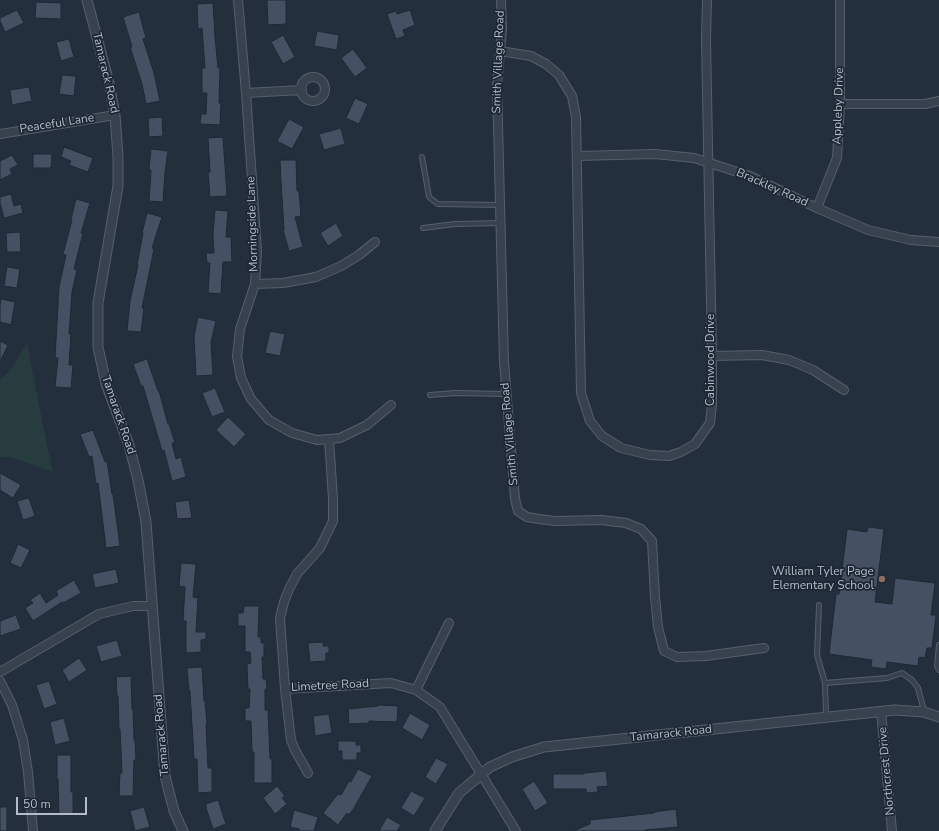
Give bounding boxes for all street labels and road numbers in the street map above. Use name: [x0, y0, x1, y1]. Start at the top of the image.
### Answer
street label: Smith Village Road: [490, 10, 508, 114]
street label: Tamarack Road: [89, 31, 121, 115]
street label: Appleby Drive: [830, 67, 848, 145]
street label: Peaceful Lane: [19, 111, 95, 137]
street label: Brackley Road: [734, 166, 810, 210]
street label: Morningside Lane: [244, 176, 262, 272]
street label: Cabinwood Drive: [704, 314, 718, 406]
street label: Tamarack Road: [98, 374, 138, 456]
street label: Smith Village Road: [498, 382, 522, 486]
street label: Limetree Road: [291, 677, 369, 695]
street label: Tamarack Road: [151, 693, 173, 777]
street label: Tamarack Road: [629, 723, 713, 745]
street label: Northcrest Drive: [876, 726, 898, 816]

